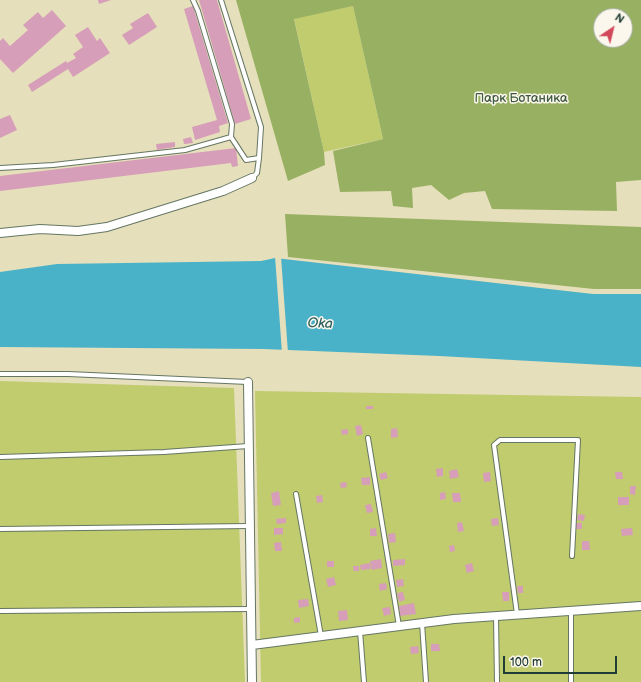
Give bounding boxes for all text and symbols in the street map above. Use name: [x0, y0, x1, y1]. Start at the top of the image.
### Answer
north arrow: [593, 8, 633, 48]
text: N: [612, 11, 627, 26]
park label: Парк Ботаника: [474, 91, 568, 107]
water label: Oka: [307, 315, 333, 333]
scale bar: [505, 648, 619, 674]
text: 100 m: [510, 655, 542, 670]

